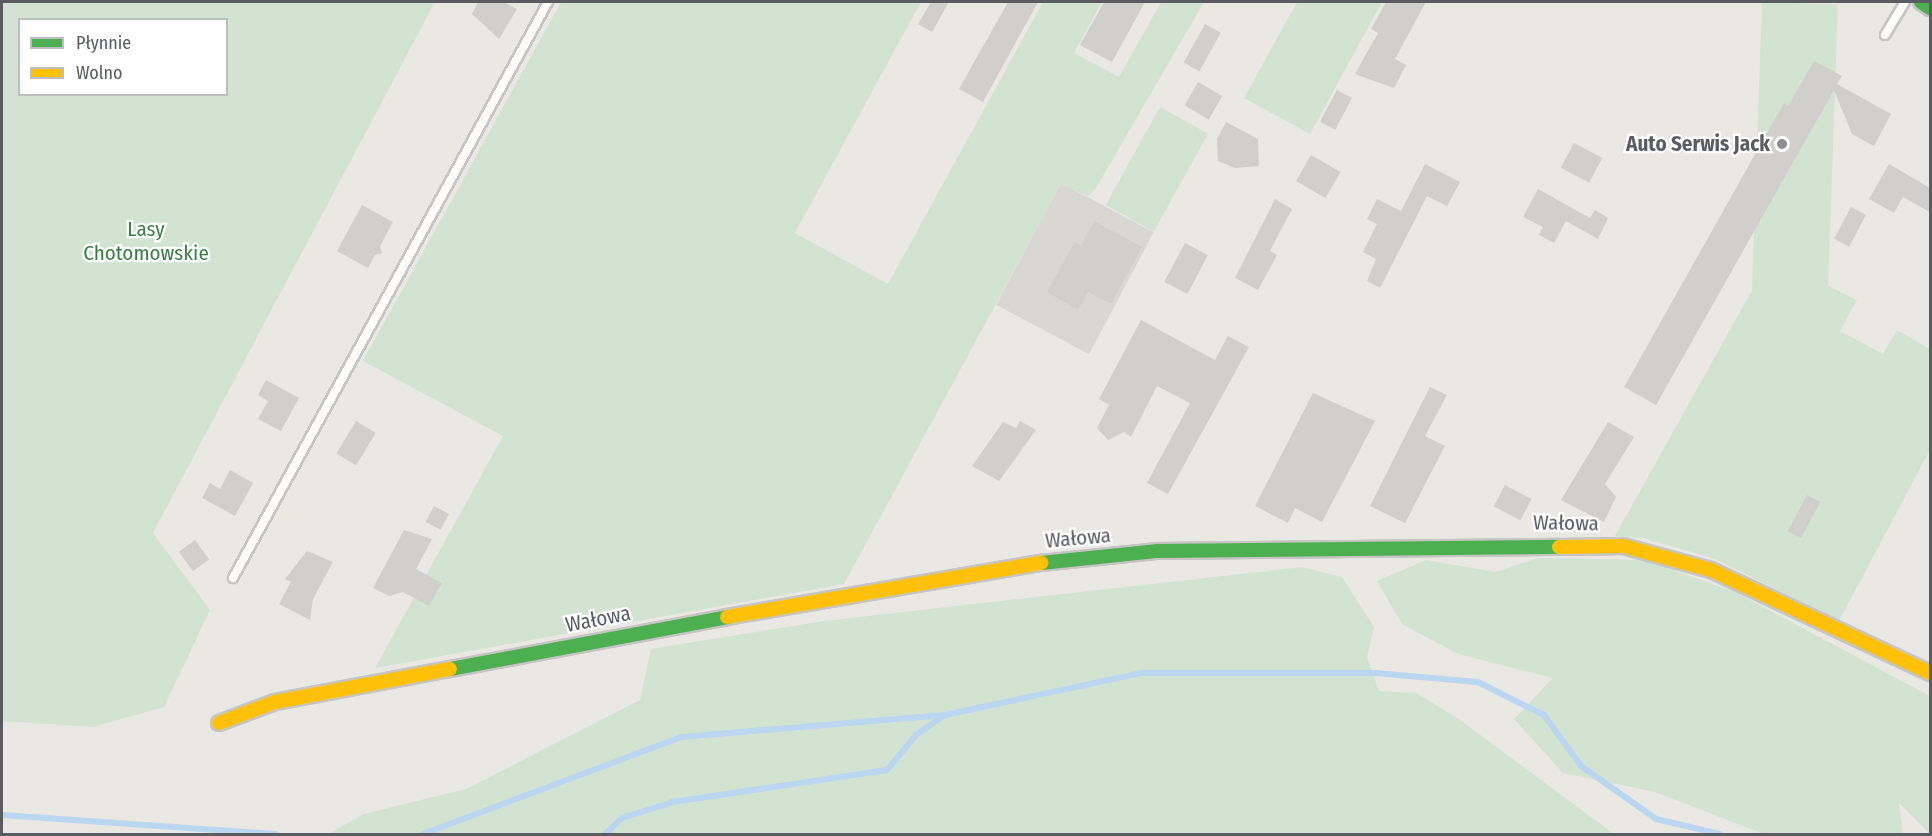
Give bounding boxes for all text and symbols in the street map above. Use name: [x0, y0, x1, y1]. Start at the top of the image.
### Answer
legend: [18, 18, 228, 96]
text: Płynnie: [76, 32, 131, 54]
text: Wolno: [76, 62, 122, 84]
place label: Auto Serwis Jack: [1626, 131, 1770, 157]
marker: Auto Serwis Jack: [1775, 137, 1789, 151]
park label: Lasy Chotomowskie: [83, 216, 209, 266]
street label: Wałowa: [1533, 510, 1599, 536]
street label: Wałowa: [1044, 523, 1112, 553]
street label: Wałowa: [563, 600, 633, 638]

